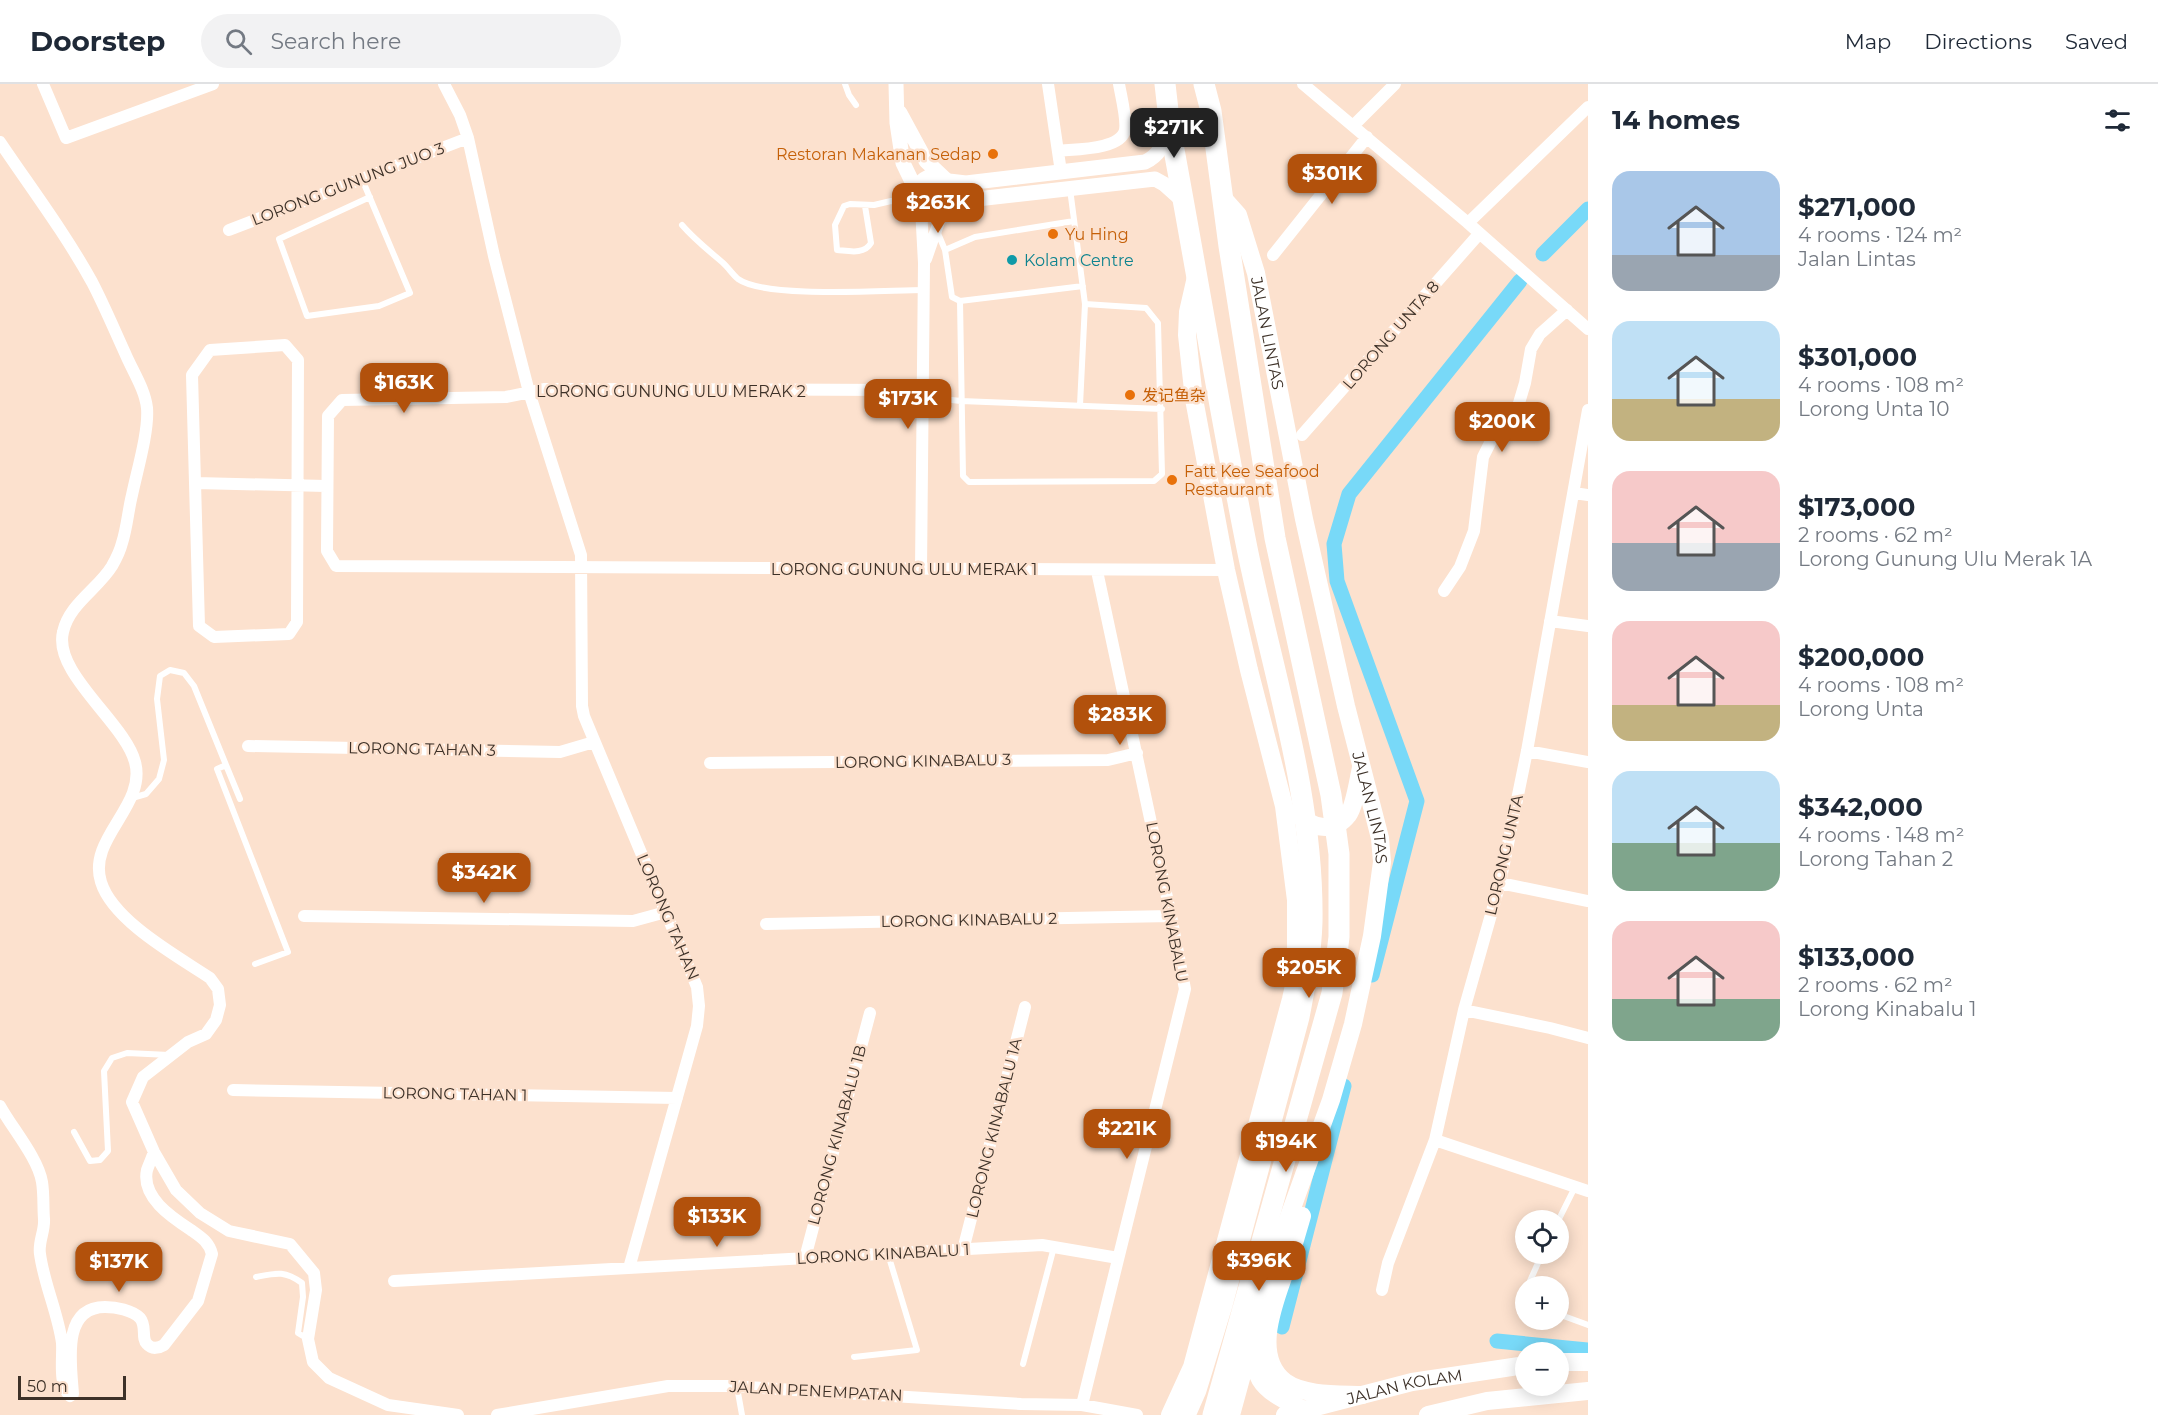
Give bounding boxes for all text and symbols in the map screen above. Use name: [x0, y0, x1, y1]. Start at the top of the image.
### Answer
search box: [201, 14, 621, 68]
text: Doorstep: [30, 24, 165, 58]
icon: search: [222, 25, 255, 58]
text: Search here: [270, 28, 401, 55]
text: Map: [1845, 29, 1891, 54]
text: Directions: [1924, 29, 2032, 54]
text: Saved: [2065, 29, 2128, 54]
text: 14 homes: [1612, 104, 1740, 136]
icon: filters: [2101, 104, 2134, 137]
pin: $271K: [1132, 108, 1216, 159]
text: $271K: [1144, 115, 1204, 139]
street label: LORONG GUNUNG JUO 3: [249, 138, 447, 230]
place label: Restoran Makanan Sedap: [776, 145, 981, 164]
marker: Restoran Makanan Sedap: [986, 147, 1000, 161]
pin: $301K: [1290, 154, 1374, 205]
text: $301K: [1302, 161, 1362, 185]
pin: $263K: [896, 183, 980, 234]
text: $263K: [906, 190, 970, 214]
text: $271,000: [1798, 191, 1916, 223]
icon: home: [1660, 195, 1732, 267]
text: 4 rooms · 124 m²: [1798, 223, 1962, 247]
place label: Yu Hing: [1065, 225, 1129, 244]
marker: Yu Hing: [1046, 227, 1060, 241]
text: Jalan Lintas: [1798, 247, 1916, 271]
place label: Kolam Centre: [1024, 251, 1134, 270]
marker: Kolam Centre: [1005, 253, 1019, 267]
street label: JALAN LINTAS: [1247, 274, 1288, 391]
street label: LORONG UNTA 8: [1339, 277, 1443, 393]
text: $301,000: [1798, 341, 1917, 373]
icon: home: [1660, 345, 1732, 417]
pin: $163K: [362, 363, 446, 414]
text: $163K: [374, 370, 434, 394]
text: 4 rooms · 108 m²: [1798, 373, 1964, 397]
pin: $173K: [866, 379, 950, 430]
street label: LORONG GUNUNG ULU MERAK 2: [536, 382, 806, 401]
text: $173K: [878, 386, 938, 410]
place label: 发记鱼杂: [1142, 386, 1206, 405]
marker: 发记鱼杂: [1123, 388, 1137, 402]
text: Lorong Unta 10: [1798, 397, 1950, 421]
pin: $200K: [1460, 402, 1544, 453]
text: $200K: [1469, 409, 1535, 433]
place label: Fatt Kee Seafood Restaurant: [1184, 462, 1320, 499]
marker: Fatt Kee Seafood Restaurant: [1165, 473, 1179, 487]
text: $173,000: [1798, 491, 1915, 523]
icon: home: [1660, 495, 1732, 567]
text: 2 rooms · 62 m²: [1798, 523, 1953, 547]
text: Lorong Gunung Ulu Merak 1A: [1798, 547, 2092, 571]
street label: LORONG GUNUNG ULU MERAK 1: [771, 560, 1037, 579]
text: $200,000: [1798, 641, 1924, 673]
icon: home: [1660, 645, 1732, 717]
text: 4 rooms · 108 m²: [1798, 673, 1964, 697]
pin: $283K: [1078, 695, 1162, 746]
text: Lorong Unta: [1798, 697, 1924, 721]
text: $283K: [1088, 702, 1152, 726]
street label: LORONG TAHAN 3: [348, 738, 496, 760]
street label: JALAN LINTAS: [1348, 749, 1392, 865]
street label: LORONG KINABALU 3: [835, 750, 1011, 772]
text: $342,000: [1798, 791, 1923, 823]
street label: LORONG UNTA: [1481, 792, 1527, 917]
icon: home: [1660, 795, 1732, 867]
street label: LORONG KINABALU: [1142, 820, 1192, 984]
text: 4 rooms · 148 m²: [1798, 823, 1964, 847]
text: Lorong Tahan 2: [1798, 847, 1953, 871]
street label: LORONG TAHAN: [633, 851, 703, 983]
pin: $342K: [442, 853, 526, 904]
text: $342K: [452, 860, 516, 884]
street label: LORONG KINABALU 2: [881, 909, 1057, 931]
text: $133,000: [1798, 941, 1915, 973]
icon: home: [1660, 945, 1732, 1017]
pin: $205K: [1267, 948, 1351, 999]
text: $205K: [1277, 955, 1341, 979]
text: 2 rooms · 62 m²: [1798, 973, 1953, 997]
text: Lorong Kinabalu 1: [1798, 997, 1976, 1021]
street label: LORONG KINABALU 1A: [962, 1036, 1026, 1220]
street label: LORONG KINABALU 1B: [804, 1043, 870, 1227]
street label: LORONG TAHAN 1: [382, 1083, 528, 1105]
pin: $221K: [1085, 1109, 1169, 1160]
text: $221K: [1098, 1116, 1157, 1140]
pin: $194K: [1244, 1122, 1328, 1173]
text: $194K: [1255, 1129, 1317, 1153]
pin: $133K: [675, 1197, 759, 1248]
text: $133K: [688, 1204, 746, 1228]
map controls: [1515, 1210, 1569, 1396]
button: locate: [1515, 1210, 1569, 1264]
street label: LORONG KINABALU 1: [796, 1240, 970, 1268]
pin: $396K: [1217, 1241, 1301, 1292]
pin: $137K: [77, 1242, 161, 1293]
text: $396K: [1227, 1248, 1291, 1272]
text: $137K: [89, 1249, 149, 1273]
button: +: [1515, 1276, 1569, 1330]
button: −: [1515, 1342, 1569, 1396]
street label: JALAN KOLAM: [1344, 1365, 1464, 1408]
scale bar: [18, 1373, 126, 1400]
text: 50 m: [27, 1377, 68, 1396]
street label: JALAN PENEMPATAN: [728, 1377, 903, 1405]

